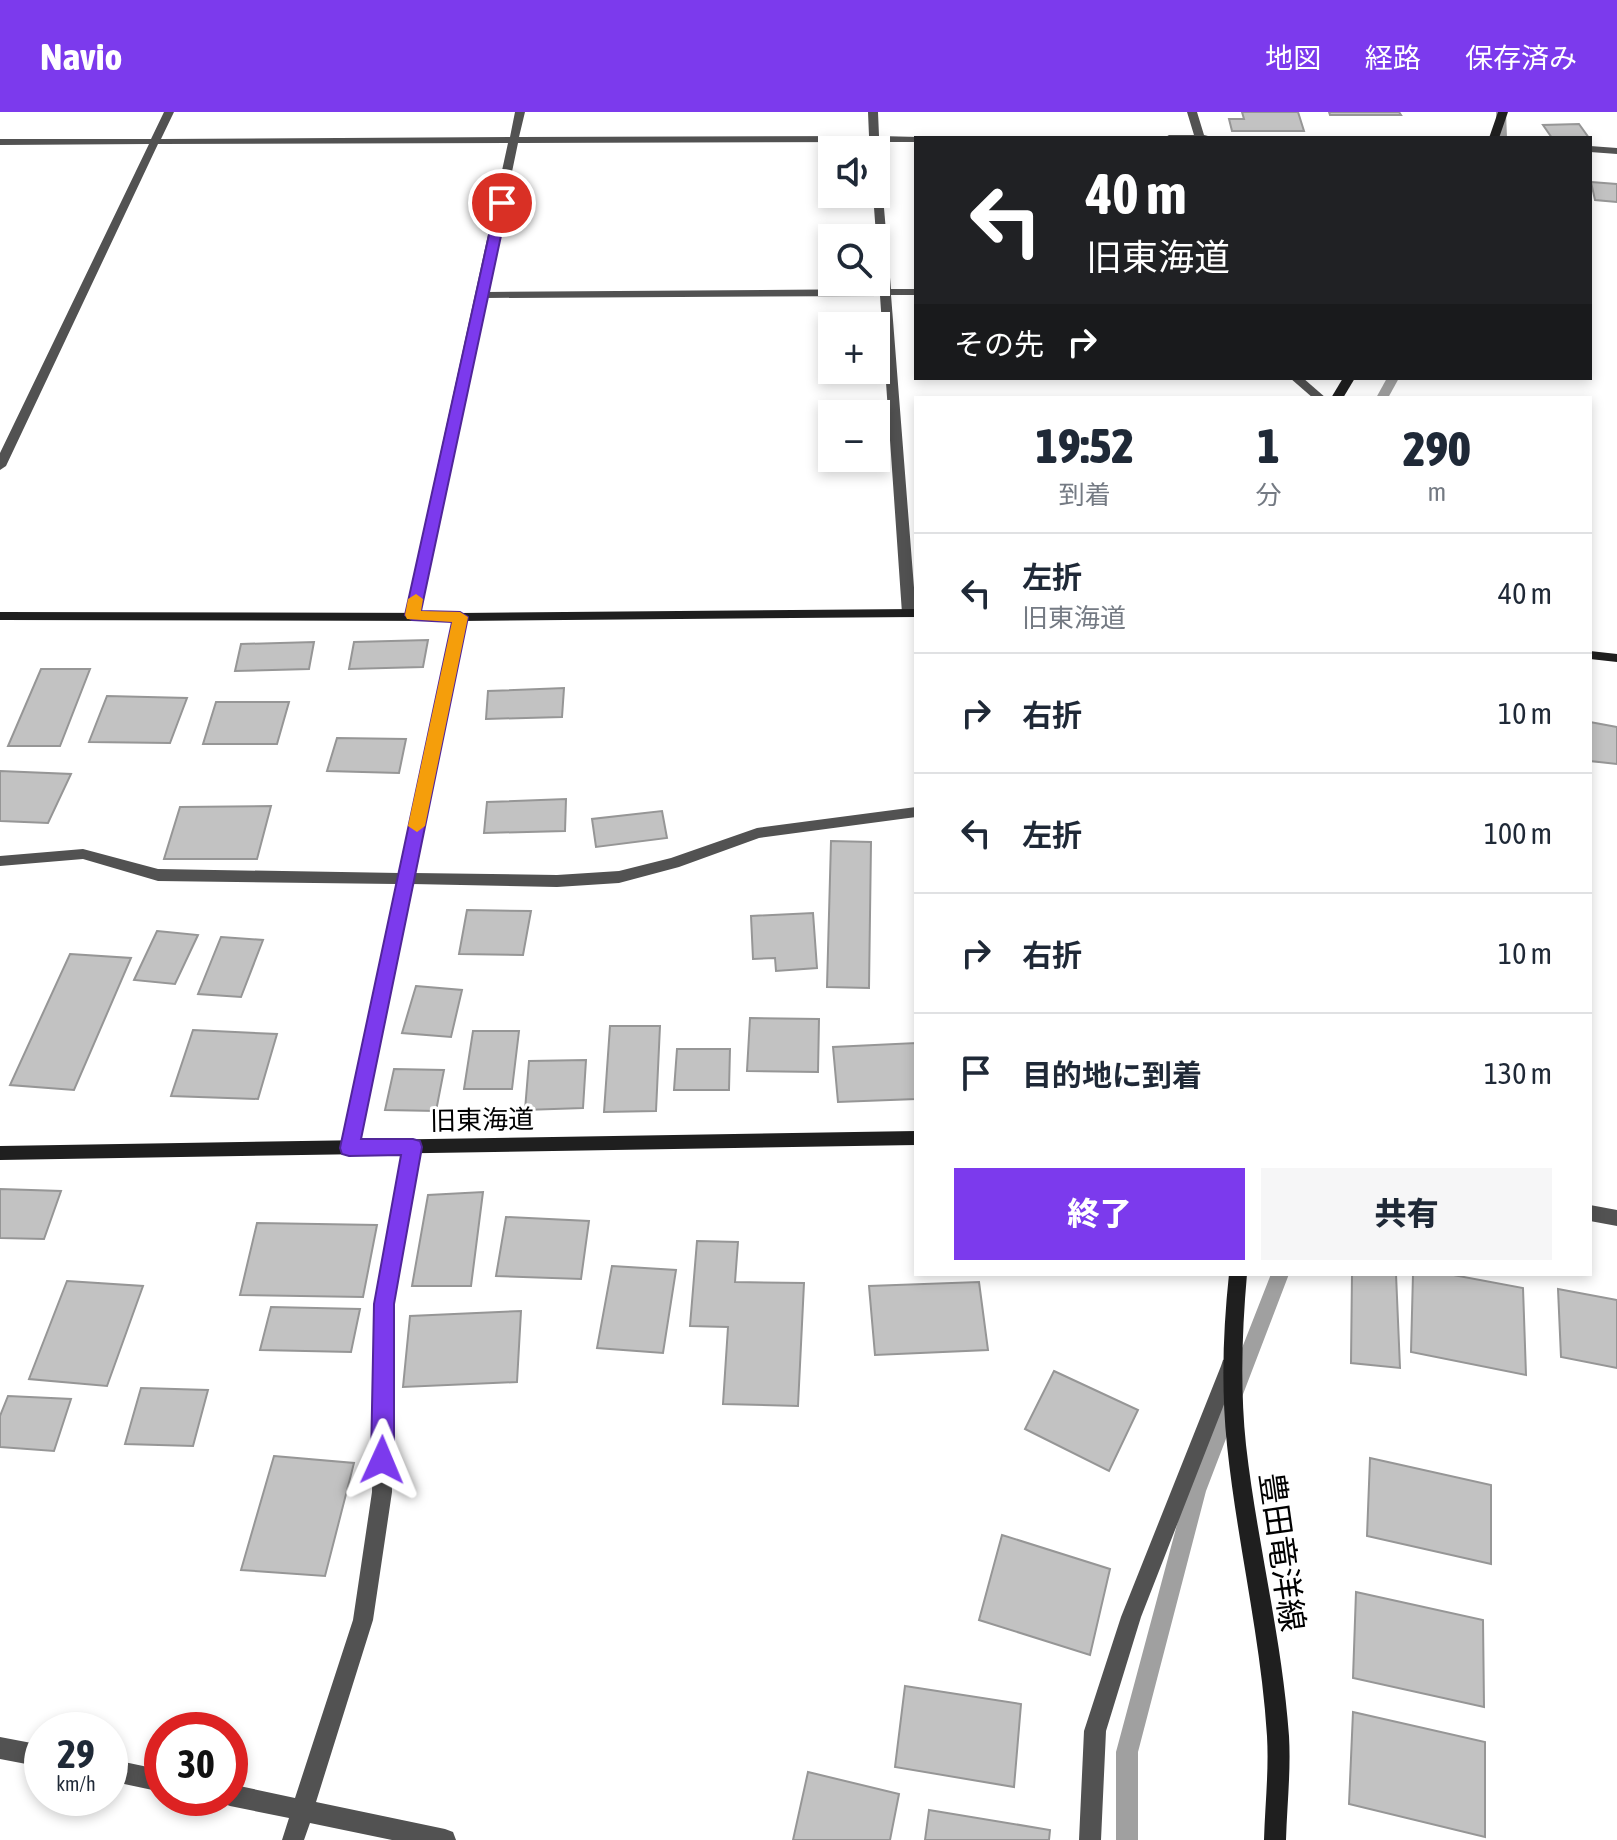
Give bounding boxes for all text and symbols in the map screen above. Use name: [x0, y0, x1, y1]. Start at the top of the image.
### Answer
text: Navio: [40, 35, 122, 78]
text: 地図: [1265, 42, 1321, 74]
text: 経路: [1365, 42, 1421, 74]
text: 保存済み: [1465, 42, 1577, 74]
map controls: [818, 136, 890, 472]
button: sound: [818, 136, 890, 208]
text: 40 m: [1086, 162, 1187, 226]
icon: left: [954, 168, 1058, 272]
pin: [468, 169, 536, 237]
icon: arrive: [480, 181, 524, 225]
button: search: [818, 224, 890, 296]
text: 旧東海道: [1086, 236, 1230, 278]
button: +: [818, 312, 890, 384]
icon: right: [1060, 320, 1104, 364]
text: その先: [954, 327, 1044, 361]
button: −: [818, 400, 890, 472]
text: 19:52: [1035, 418, 1134, 473]
text: 1: [1257, 418, 1280, 473]
text: 290: [1403, 421, 1471, 476]
text: m: [1427, 477, 1446, 507]
text: 到着: [1059, 480, 1111, 510]
text: 分: [1256, 480, 1282, 510]
text: 左折: [1022, 560, 1082, 594]
icon: left: [954, 571, 998, 615]
text: 40 m: [1498, 576, 1552, 610]
text: 旧東海道: [1022, 603, 1126, 633]
icon: right: [954, 691, 998, 735]
text: 10 m: [1498, 696, 1552, 730]
text: 右折: [1022, 698, 1082, 732]
icon: left: [954, 811, 998, 855]
text: 100 m: [1484, 816, 1552, 850]
text: 左折: [1022, 818, 1082, 852]
icon: right: [954, 931, 998, 975]
text: 10 m: [1498, 936, 1552, 970]
text: 右折: [1022, 938, 1082, 972]
icon: arrive: [954, 1051, 998, 1095]
text: 130 m: [1484, 1056, 1552, 1090]
text: 目的地に到着: [1022, 1058, 1202, 1092]
street label: 旧東海道: [430, 1104, 534, 1136]
button: 終了: [954, 1168, 1245, 1260]
button: 共有: [1261, 1168, 1552, 1260]
position arrow: [340, 1418, 424, 1502]
street label: 豊田竜洋線: [1253, 1470, 1312, 1634]
speed limit sign: 30: [144, 1712, 248, 1816]
text: 29: [57, 1731, 95, 1776]
text: km/h: [56, 1772, 96, 1795]

